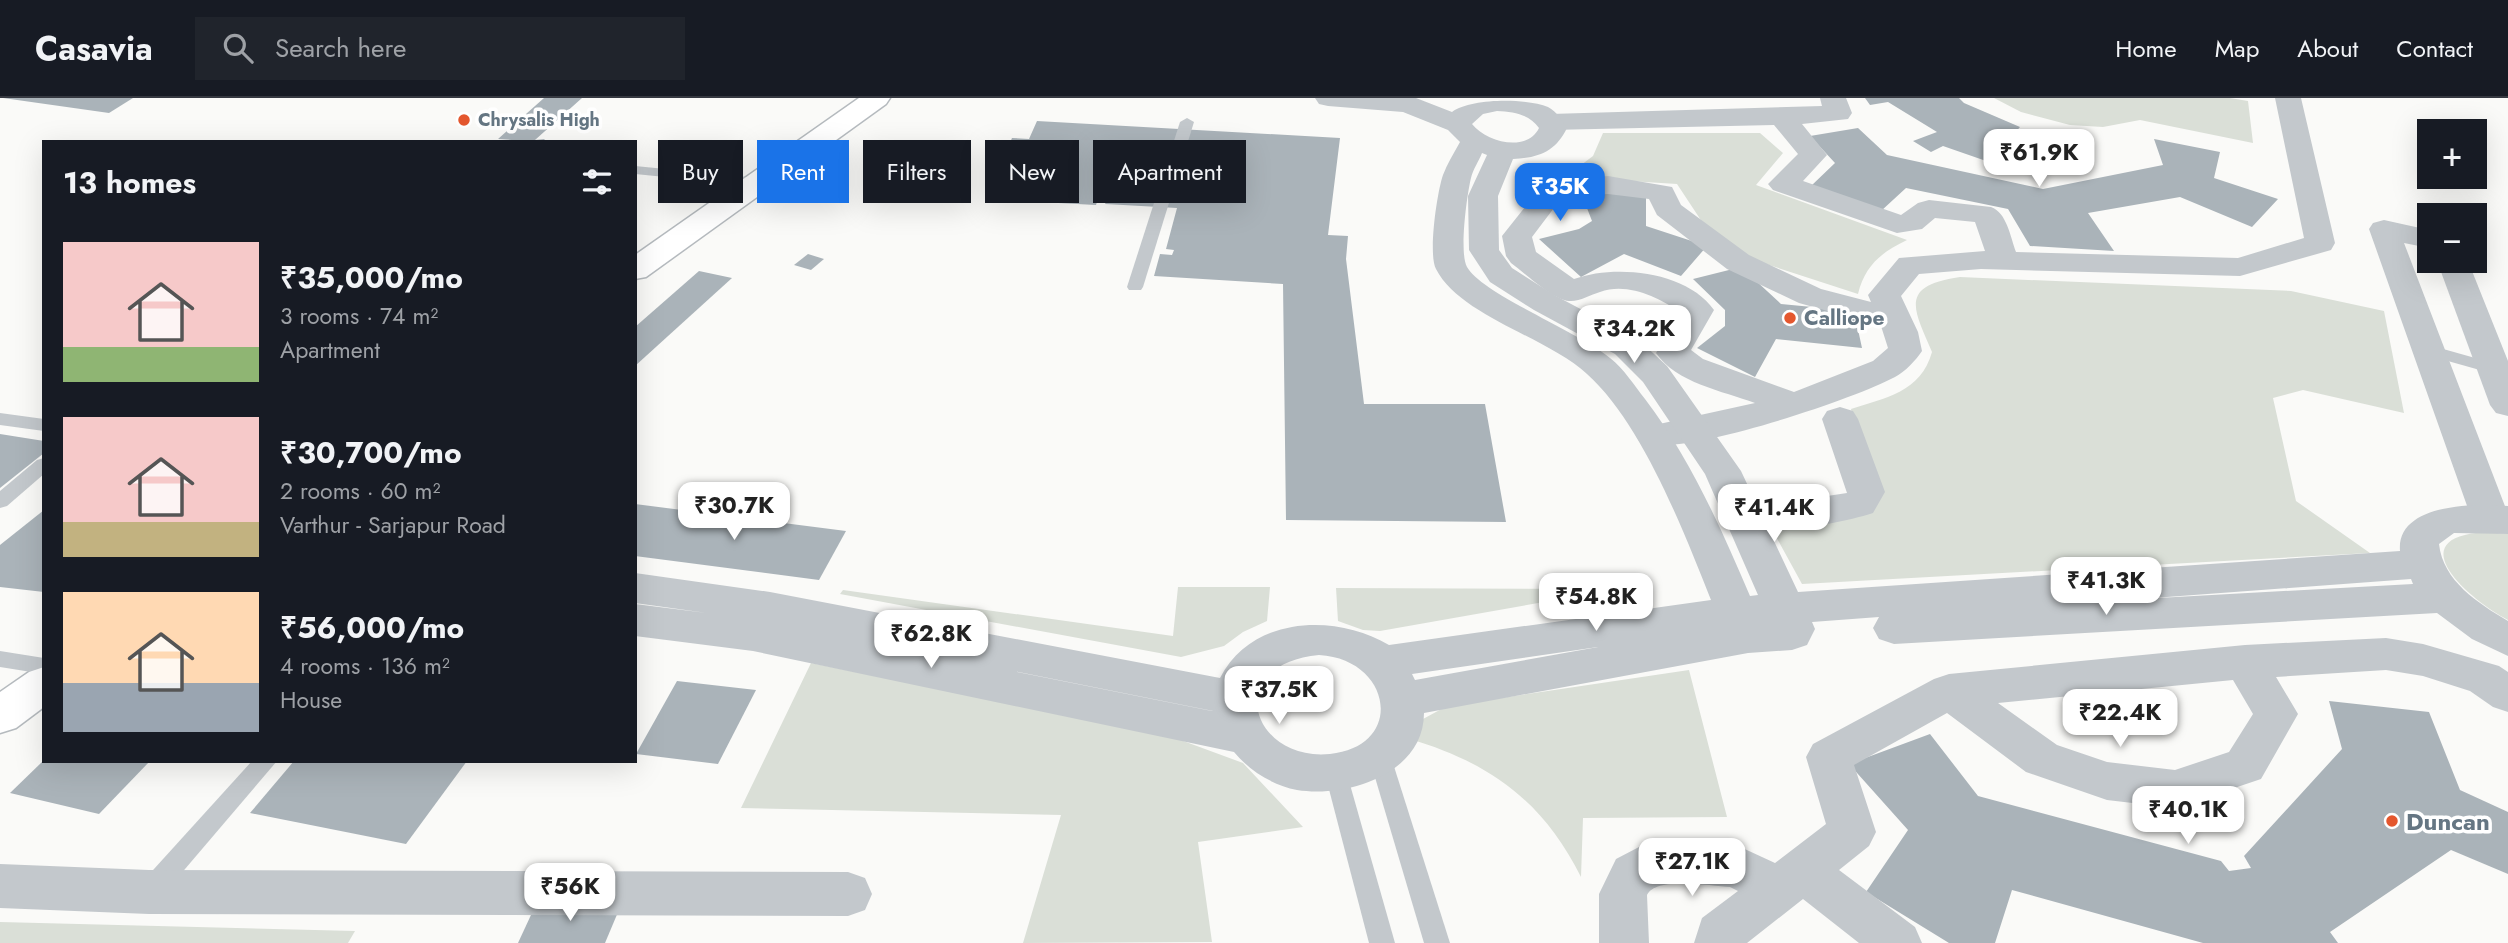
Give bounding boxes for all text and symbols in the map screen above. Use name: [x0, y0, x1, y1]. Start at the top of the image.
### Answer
search box: [195, 17, 685, 80]
text: Casavia: [35, 25, 153, 72]
icon: search: [219, 29, 257, 67]
text: Search here: [275, 29, 406, 67]
text: Home: [2115, 31, 2177, 66]
text: Map: [2215, 31, 2259, 66]
text: About: [2297, 31, 2358, 66]
text: Contact: [2396, 31, 2473, 66]
place label: Chrysalis High: [478, 107, 600, 133]
marker: Chrysalis High: [456, 112, 472, 128]
map controls: [2417, 119, 2487, 273]
button: +: [2417, 119, 2487, 189]
pin: ₹61.9K: [1982, 130, 2096, 189]
text: ₹61.9K: [1999, 135, 2079, 169]
chip: Buy: [658, 140, 743, 203]
chip: Rent: [757, 140, 849, 203]
chip: Filters: [863, 140, 971, 203]
chip: New: [985, 140, 1079, 203]
chip: Apartment: [1093, 140, 1246, 203]
text: 13 homes: [63, 161, 196, 204]
icon: filters: [578, 163, 616, 201]
pin: ₹35K: [1519, 164, 1601, 223]
text: ₹35K: [1531, 169, 1589, 203]
button: −: [2417, 203, 2487, 273]
text: ₹35,000/mo: [280, 256, 463, 299]
icon: home: [119, 270, 203, 354]
text: 3 rooms · 74 m²: [280, 299, 438, 333]
place label: Calliope: [1804, 303, 1885, 333]
pin: ₹34.2K: [1577, 306, 1691, 365]
marker: Calliope: [1782, 310, 1798, 326]
text: ₹34.2K: [1593, 311, 1675, 345]
text: Apartment: [280, 333, 380, 367]
text: ₹30,700/mo: [280, 431, 462, 474]
icon: home: [119, 445, 203, 529]
text: 2 rooms · 60 m²: [280, 474, 440, 508]
pin: ₹30.7K: [677, 482, 791, 542]
pin: ₹41.4K: [1717, 484, 1831, 544]
text: ₹30.7K: [694, 488, 774, 522]
text: ₹41.4K: [1734, 490, 1814, 524]
text: Varthur - Sarjapur Road: [280, 508, 506, 542]
pin: ₹41.3K: [2049, 558, 2163, 617]
text: ₹41.3K: [2067, 563, 2145, 597]
pin: ₹54.8K: [1539, 574, 1653, 633]
text: ₹54.8K: [1555, 579, 1637, 613]
text: ₹56,000/mo: [280, 606, 464, 649]
pin: ₹62.8K: [874, 610, 988, 670]
text: ₹62.8K: [890, 616, 972, 650]
icon: home: [119, 620, 203, 704]
text: 4 rooms · 136 m²: [280, 649, 450, 683]
pin: ₹37.5K: [1222, 666, 1336, 726]
text: ₹37.5K: [1241, 672, 1317, 706]
text: House: [280, 683, 342, 717]
pin: ₹22.4K: [2063, 690, 2177, 749]
text: ₹22.4K: [2079, 695, 2161, 729]
pin: ₹40.1K: [2131, 786, 2245, 846]
text: ₹40.1K: [2148, 792, 2228, 826]
place label: Duncan: [2406, 804, 2490, 839]
marker: Duncan: [2384, 813, 2400, 829]
pin: ₹27.1K: [1635, 838, 1749, 898]
text: ₹27.1K: [1654, 844, 1730, 878]
pin: ₹56K: [529, 864, 611, 923]
text: ₹56K: [540, 869, 600, 903]

